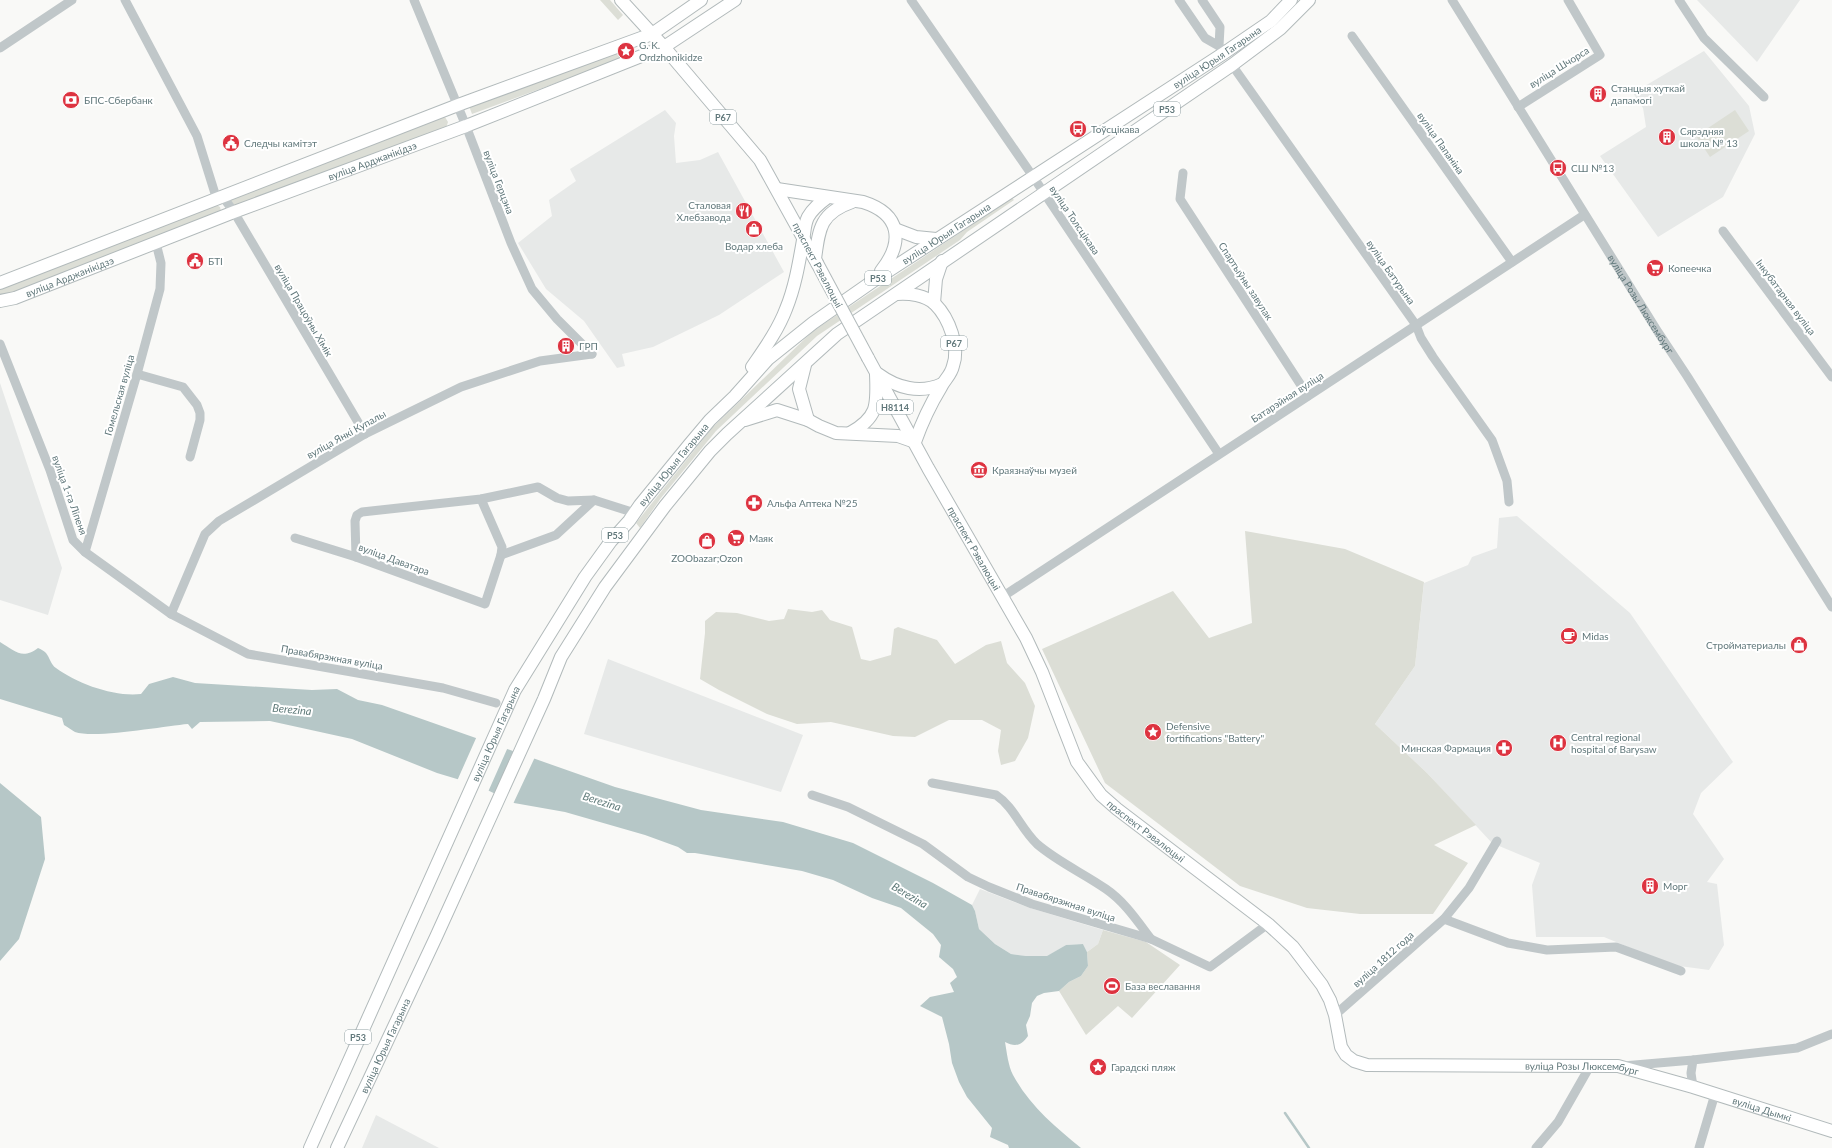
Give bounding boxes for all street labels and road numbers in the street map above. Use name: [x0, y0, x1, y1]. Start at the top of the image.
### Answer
street label: вуліца Юрыя Гагарына: [1170, 24, 1263, 91]
street label: вуліца Шчорса: [1527, 44, 1591, 90]
road number: Р53: [1154, 102, 1180, 116]
road number: Р67: [710, 110, 736, 124]
street label: вуліца Папаніна: [1415, 110, 1467, 176]
street label: вуліца Арджанікідзэ: [326, 139, 418, 183]
street label: вуліца Герцэна: [481, 148, 517, 216]
street label: вуліца Толсцікава: [1047, 183, 1103, 257]
street label: вуліца Юрыя Гагарына: [900, 200, 993, 267]
street label: праспект Рэвалюцыі: [790, 220, 846, 310]
street label: вуліца Батурына: [1364, 237, 1418, 307]
street label: Спартыўны завулак: [1216, 240, 1276, 323]
street label: вуліца Розы Люксембург: [1605, 252, 1677, 356]
street label: вуліца Арджанікідзэ: [24, 254, 116, 299]
street label: Інкубатарная вуліца: [1754, 257, 1818, 337]
street label: вуліца Працоўны Хімік: [273, 262, 336, 359]
road number: Р53: [865, 271, 891, 285]
road number: Р67: [941, 336, 967, 350]
street label: Гомельская вуліца: [102, 353, 136, 437]
street label: Батарэйная вуліца: [1249, 369, 1326, 425]
road number: Н8114: [877, 400, 913, 414]
street label: вуліца Янкі Купалы: [304, 407, 388, 461]
street label: вуліца Юрыя Гагарына: [636, 421, 711, 508]
street label: вуліца 1-га Ліпеня: [50, 454, 90, 536]
street label: праспект Рэвалюцыі: [945, 504, 1003, 592]
road number: Р53: [602, 528, 628, 542]
street label: вуліца Даватара: [357, 541, 431, 577]
street label: Правабярэжная вуліца: [280, 642, 384, 672]
street label: вуліца Юрыя Гагарына: [469, 683, 522, 783]
street label: праспект Рэвалюцыі: [1105, 797, 1187, 864]
street label: Правабярэжная вуліца: [1015, 880, 1117, 924]
street label: вуліца 1812 года: [1350, 929, 1416, 989]
street label: вуліца Юрыя Гагарына: [358, 996, 412, 1095]
road number: Р53: [345, 1030, 371, 1044]
street label: вуліца Розы Люксембург: [1525, 1060, 1640, 1078]
street label: вуліца Дымкі: [1731, 1094, 1793, 1124]

